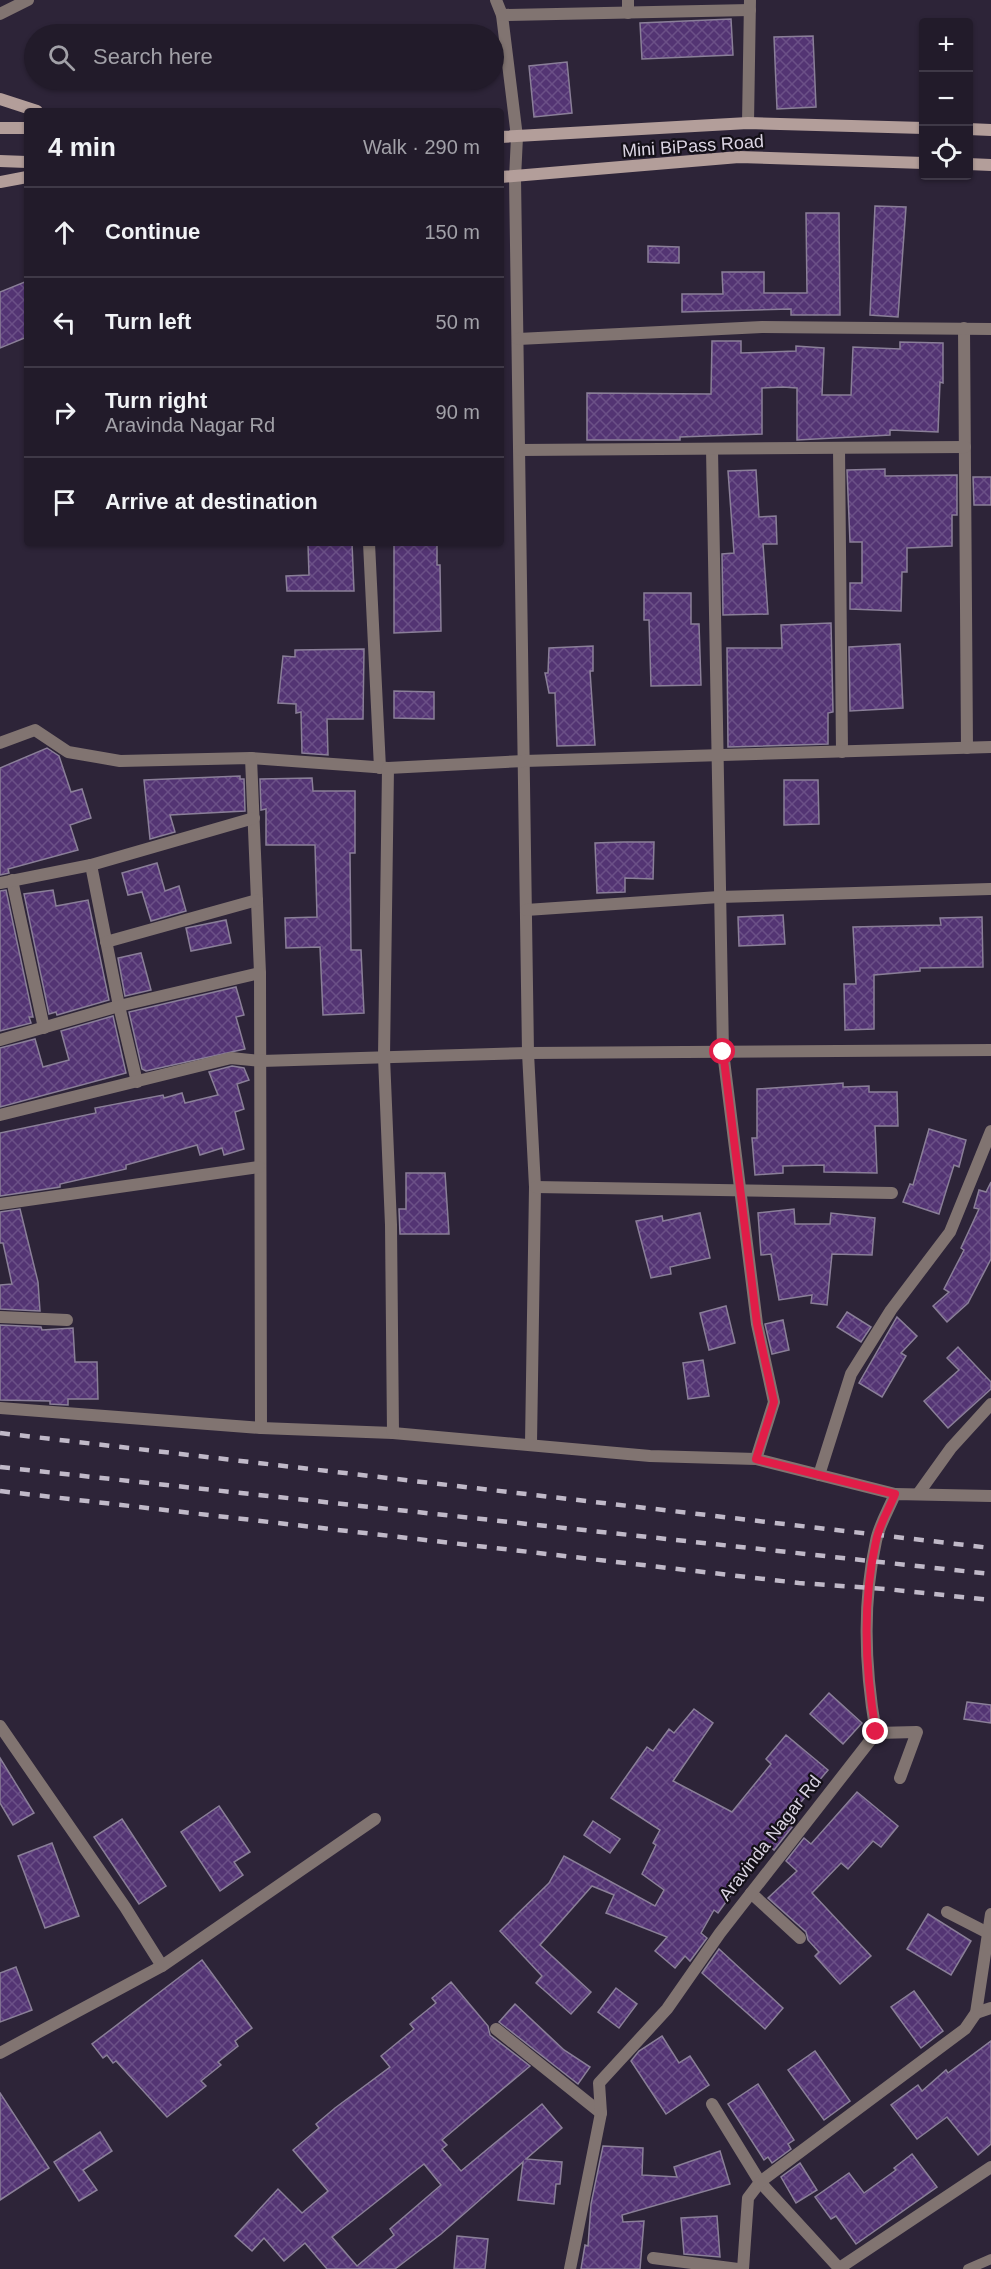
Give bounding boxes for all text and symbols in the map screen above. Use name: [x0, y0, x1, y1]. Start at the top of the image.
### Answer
map controls: [919, 18, 973, 180]
button: +: [919, 18, 973, 72]
search box: [24, 24, 504, 90]
icon: search: [45, 41, 78, 74]
text: Search here: [93, 44, 213, 69]
button: −: [919, 72, 973, 126]
button: locate: [919, 126, 973, 180]
street label: Mini BiPass Road: [621, 131, 765, 161]
text: 4 min: [48, 132, 116, 162]
text: Walk · 290 m: [363, 136, 480, 158]
icon: ahead: [48, 216, 81, 249]
text: Continue: [105, 219, 200, 244]
text: 150 m: [424, 221, 480, 243]
icon: left: [48, 306, 81, 339]
text: Turn left: [105, 309, 191, 334]
text: 50 m: [436, 311, 480, 333]
text: Turn right: [105, 388, 207, 413]
icon: right: [48, 396, 81, 429]
text: 90 m: [436, 401, 480, 423]
text: Aravinda Nagar Rd: [105, 414, 275, 436]
icon: arrive: [48, 486, 81, 519]
text: Arrive at destination: [105, 489, 318, 514]
route start: [709, 1038, 735, 1064]
route end: [862, 1718, 888, 1744]
street label: Aravinda Nagar Rd: [715, 1772, 825, 1904]

